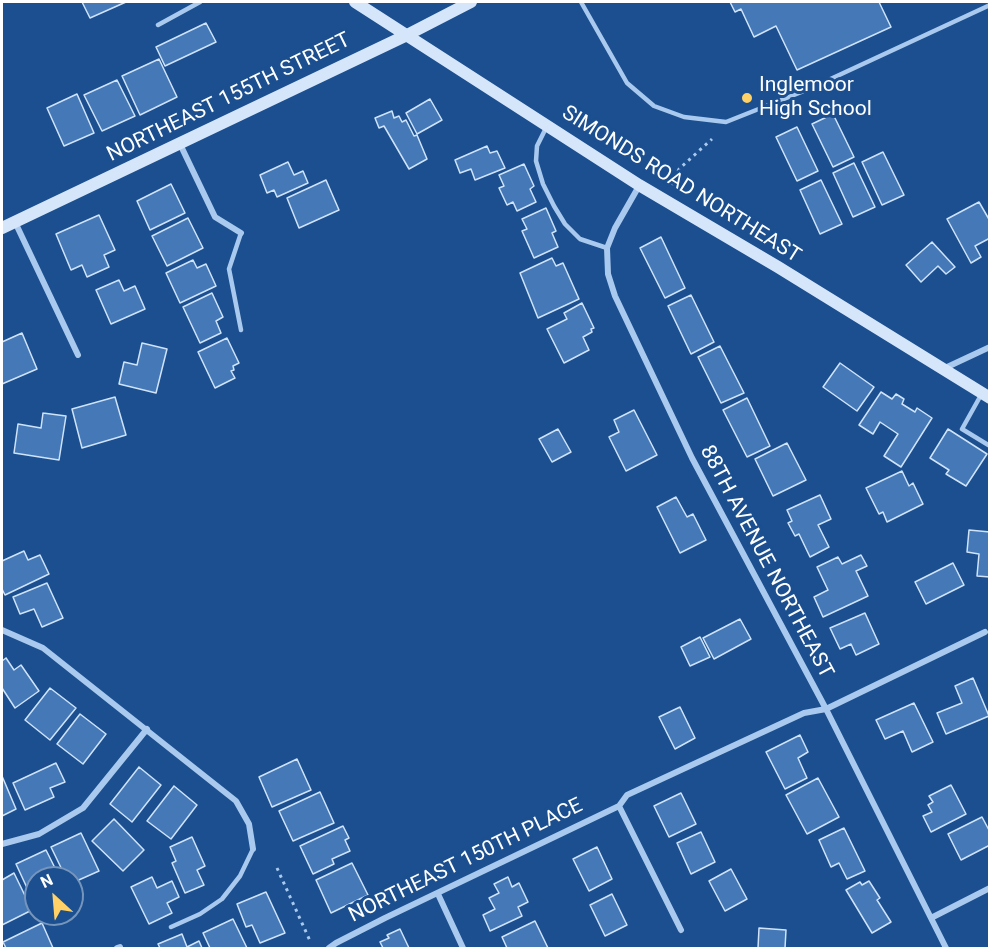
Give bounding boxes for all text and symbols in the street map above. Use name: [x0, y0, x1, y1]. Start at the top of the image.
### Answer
street label: NORTHEAST 155TH STREET: [103, 28, 355, 168]
place label: Inglemoor High School: [759, 73, 872, 123]
marker: Inglemoor High School: [740, 91, 754, 105]
street label: SIMONDS ROAD NORTHEAST: [557, 101, 805, 269]
street label: 88TH AVENUE NORTHEAST: [694, 441, 838, 683]
street label: NORTHEAST 150TH PLACE: [345, 793, 587, 929]
north arrow: [24, 866, 84, 926]
text: N: [38, 870, 56, 892]

